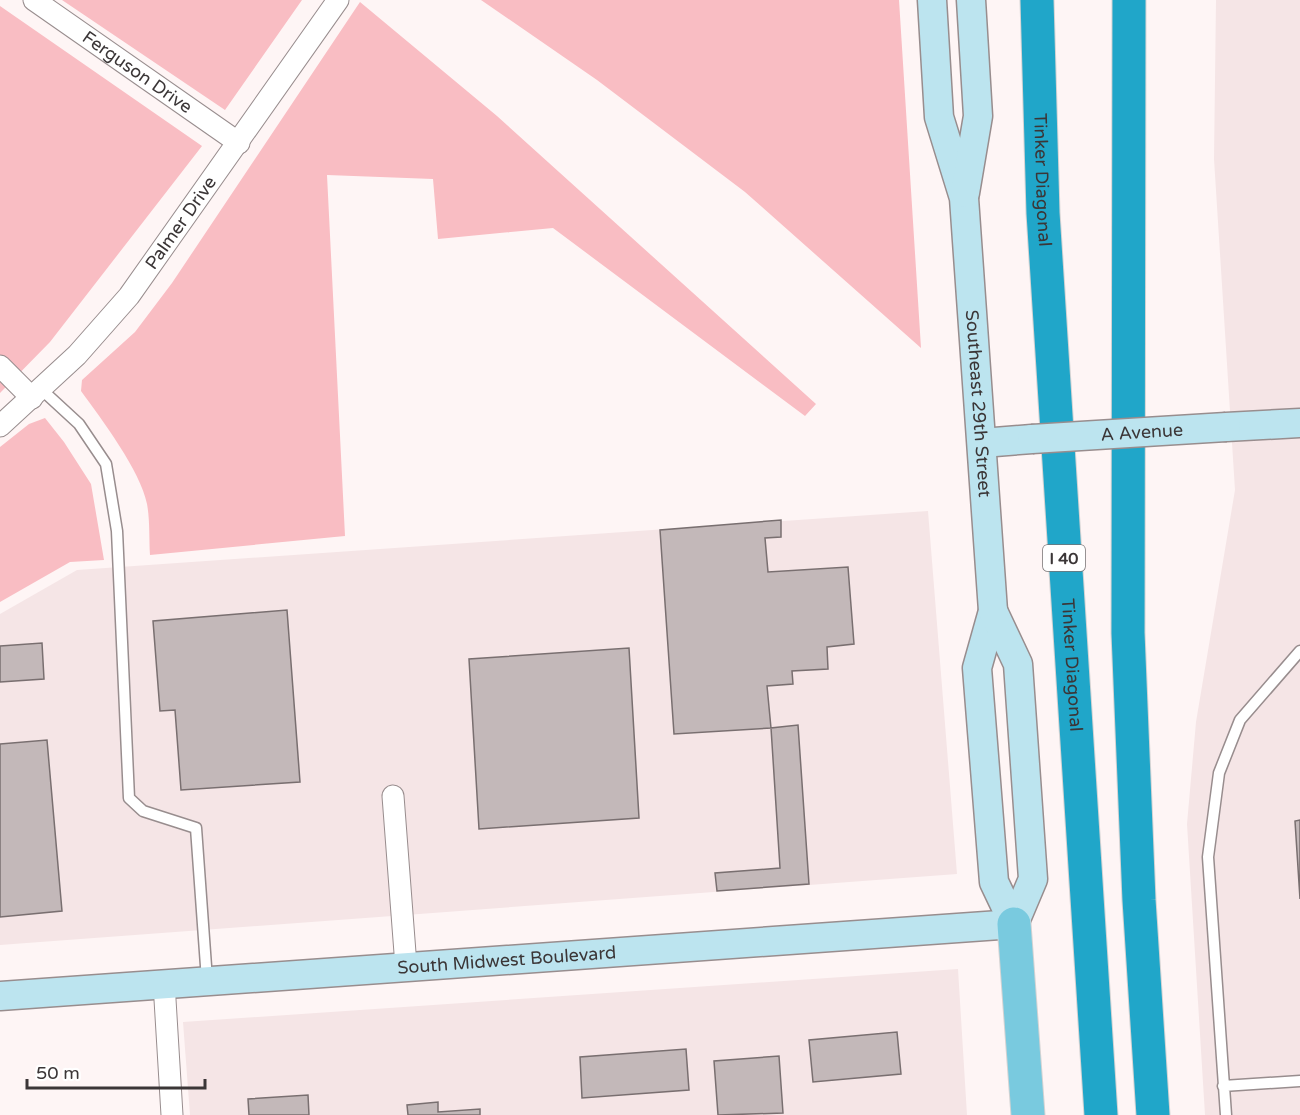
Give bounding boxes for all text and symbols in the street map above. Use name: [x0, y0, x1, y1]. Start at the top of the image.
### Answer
street label: Ferguson Drive: [78, 26, 197, 118]
street label: Tinker Diagonal: [1029, 113, 1056, 247]
street label: Palmer Drive: [140, 172, 221, 274]
street label: Southeast 29th Street: [961, 309, 996, 498]
street label: A Avenue: [1100, 419, 1184, 446]
road number: I 40: [1043, 545, 1085, 571]
street label: Tinker Diagonal: [1057, 598, 1087, 732]
street label: South Midwest Boulevard: [396, 941, 617, 979]
scale bar: [27, 1052, 206, 1090]
text: 50 m: [36, 1062, 80, 1084]

